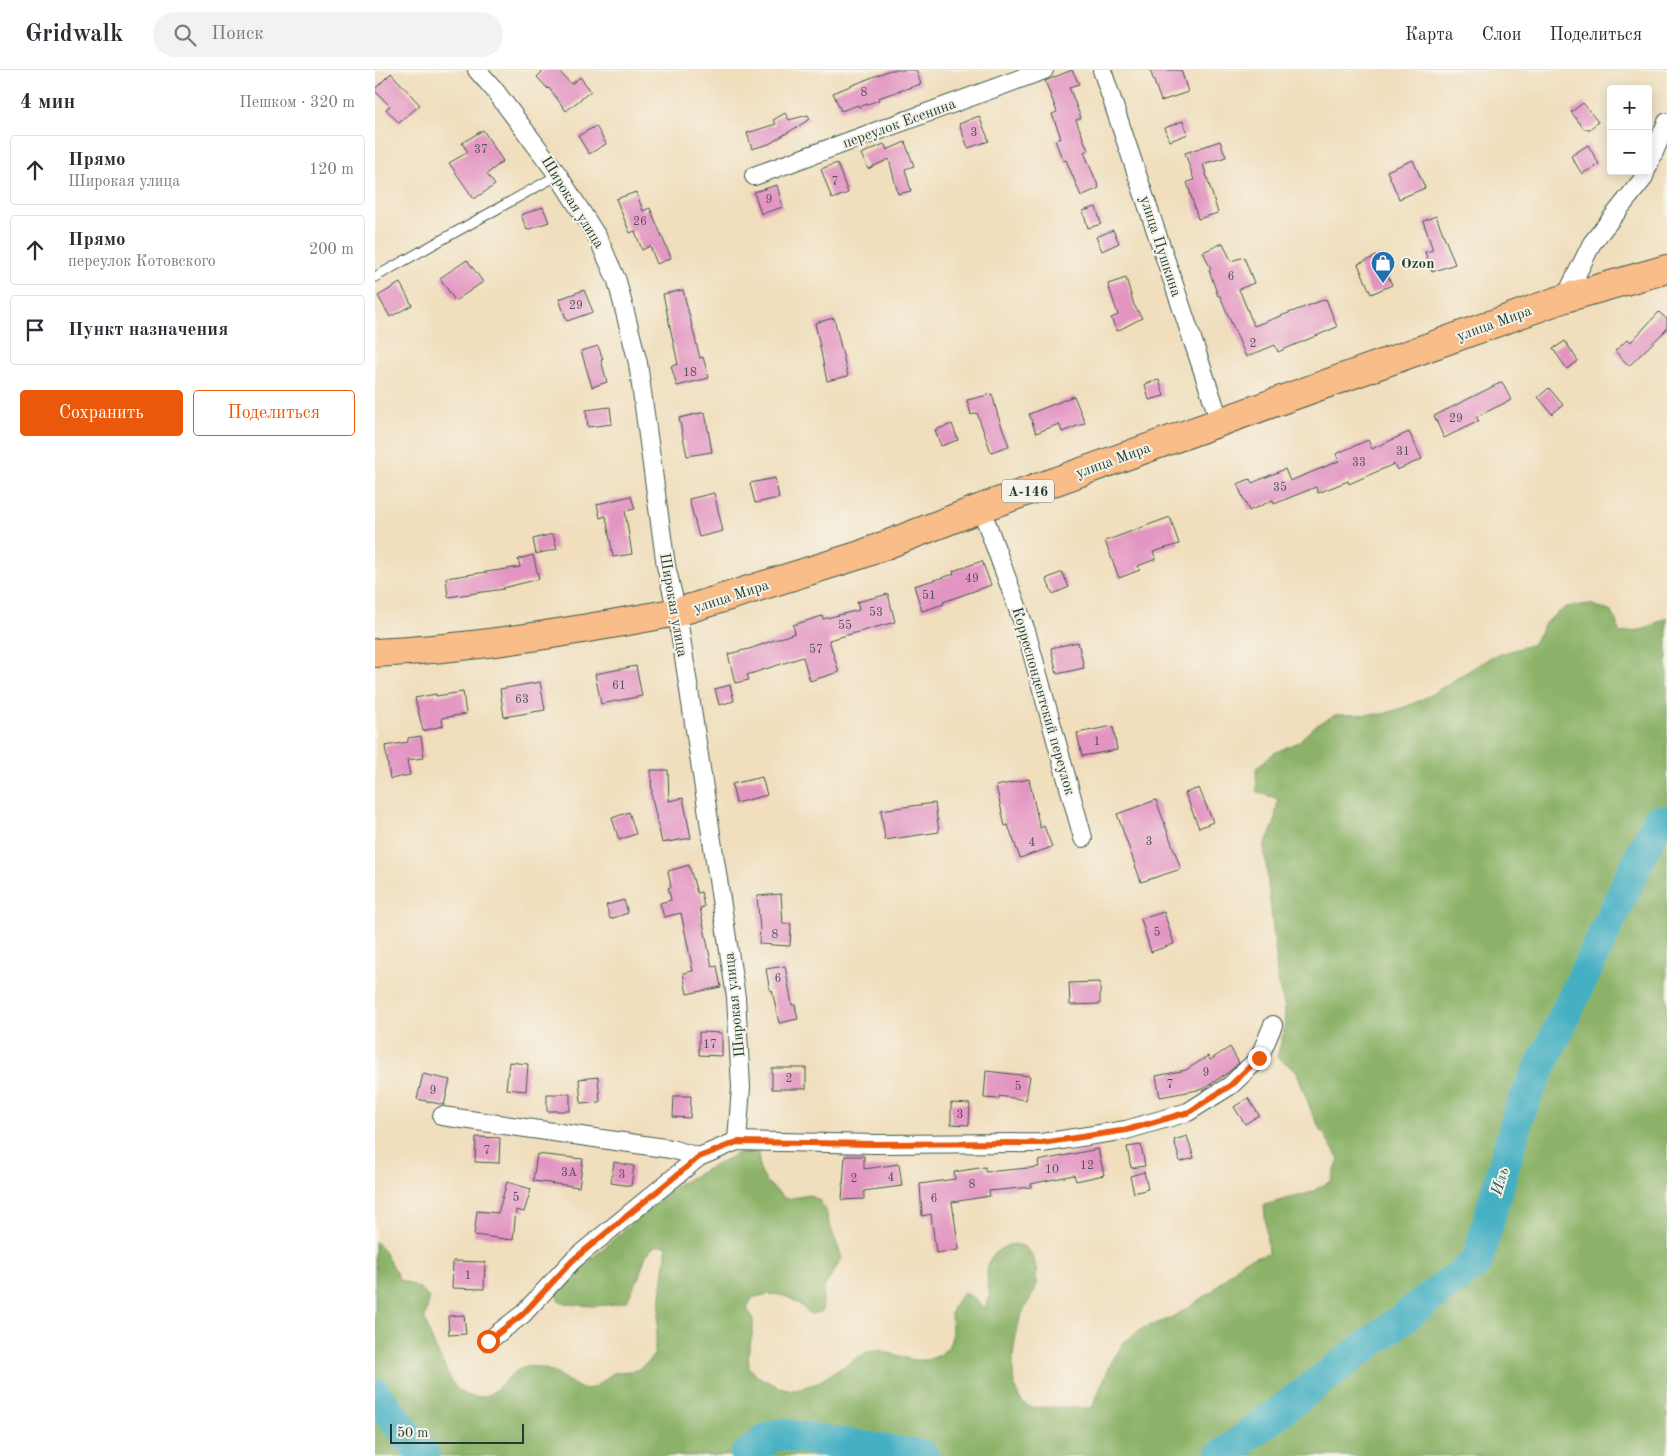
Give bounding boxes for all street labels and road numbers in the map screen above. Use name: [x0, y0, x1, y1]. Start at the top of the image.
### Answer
street label: переулок Есенина: [841, 97, 959, 152]
street label: Широкая улица: [538, 154, 606, 252]
street label: улица Пушкина: [1136, 194, 1183, 299]
street label: улица Мира: [1455, 304, 1534, 345]
street label: улица Мира: [1074, 441, 1153, 482]
road number: А-146: [1002, 480, 1054, 502]
street label: Широкая улица: [656, 552, 689, 659]
street label: улица Мира: [692, 578, 772, 617]
street label: Корреспондентский переулок: [1009, 606, 1077, 797]
street label: Широкая улица: [722, 951, 748, 1058]

